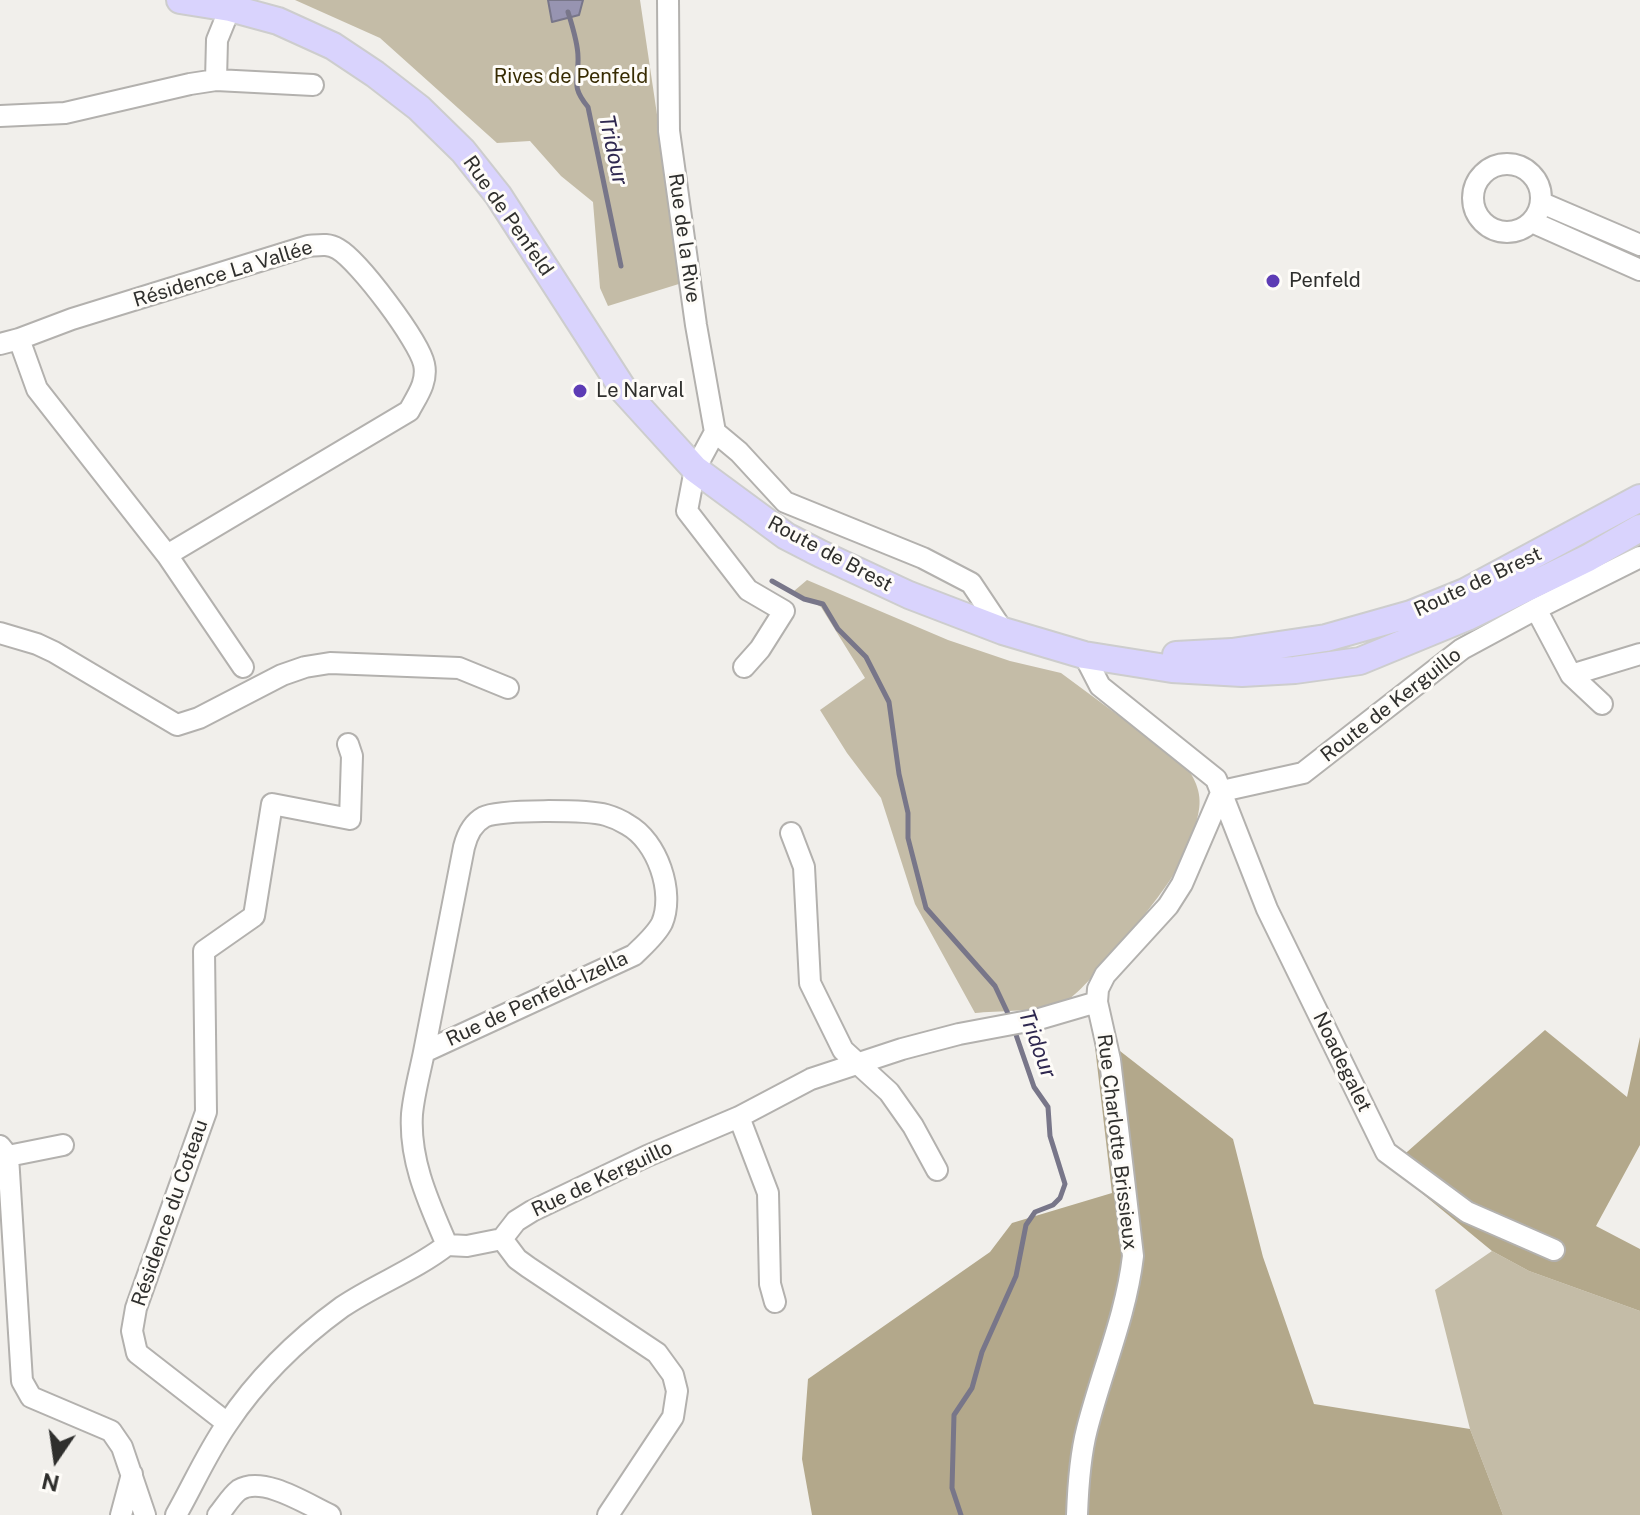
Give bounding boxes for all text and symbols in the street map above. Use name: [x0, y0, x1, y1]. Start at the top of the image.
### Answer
park label: Rives de Penfeld: [494, 65, 648, 89]
water label: Tridour: [593, 113, 633, 187]
street label: Rue de Penfeld: [458, 151, 558, 281]
street label: Rue de la Rive: [663, 172, 705, 304]
street label: Résidence La Vallée: [131, 235, 315, 313]
place label: Penfeld: [1289, 269, 1361, 293]
marker: Penfeld: [1264, 272, 1282, 290]
place label: Le Narval: [596, 379, 684, 403]
marker: Le Narval: [571, 382, 589, 400]
street label: Route de Brest: [763, 511, 897, 597]
street label: Route de Brest: [1410, 542, 1546, 622]
street label: Route de Kerguillo: [1316, 643, 1466, 767]
street label: Rue de Penfeld-Izella: [442, 946, 632, 1052]
water label: Tridour: [1012, 1006, 1062, 1082]
street label: Noadegalet: [1308, 1008, 1376, 1116]
street label: Rue Charlotte Brissieux: [1092, 1032, 1142, 1252]
street label: Résidence du Coteau: [127, 1117, 213, 1309]
street label: Rue de Kerguillo: [528, 1136, 676, 1222]
north arrow: [16, 1419, 96, 1499]
text: N: [39, 1468, 62, 1497]

